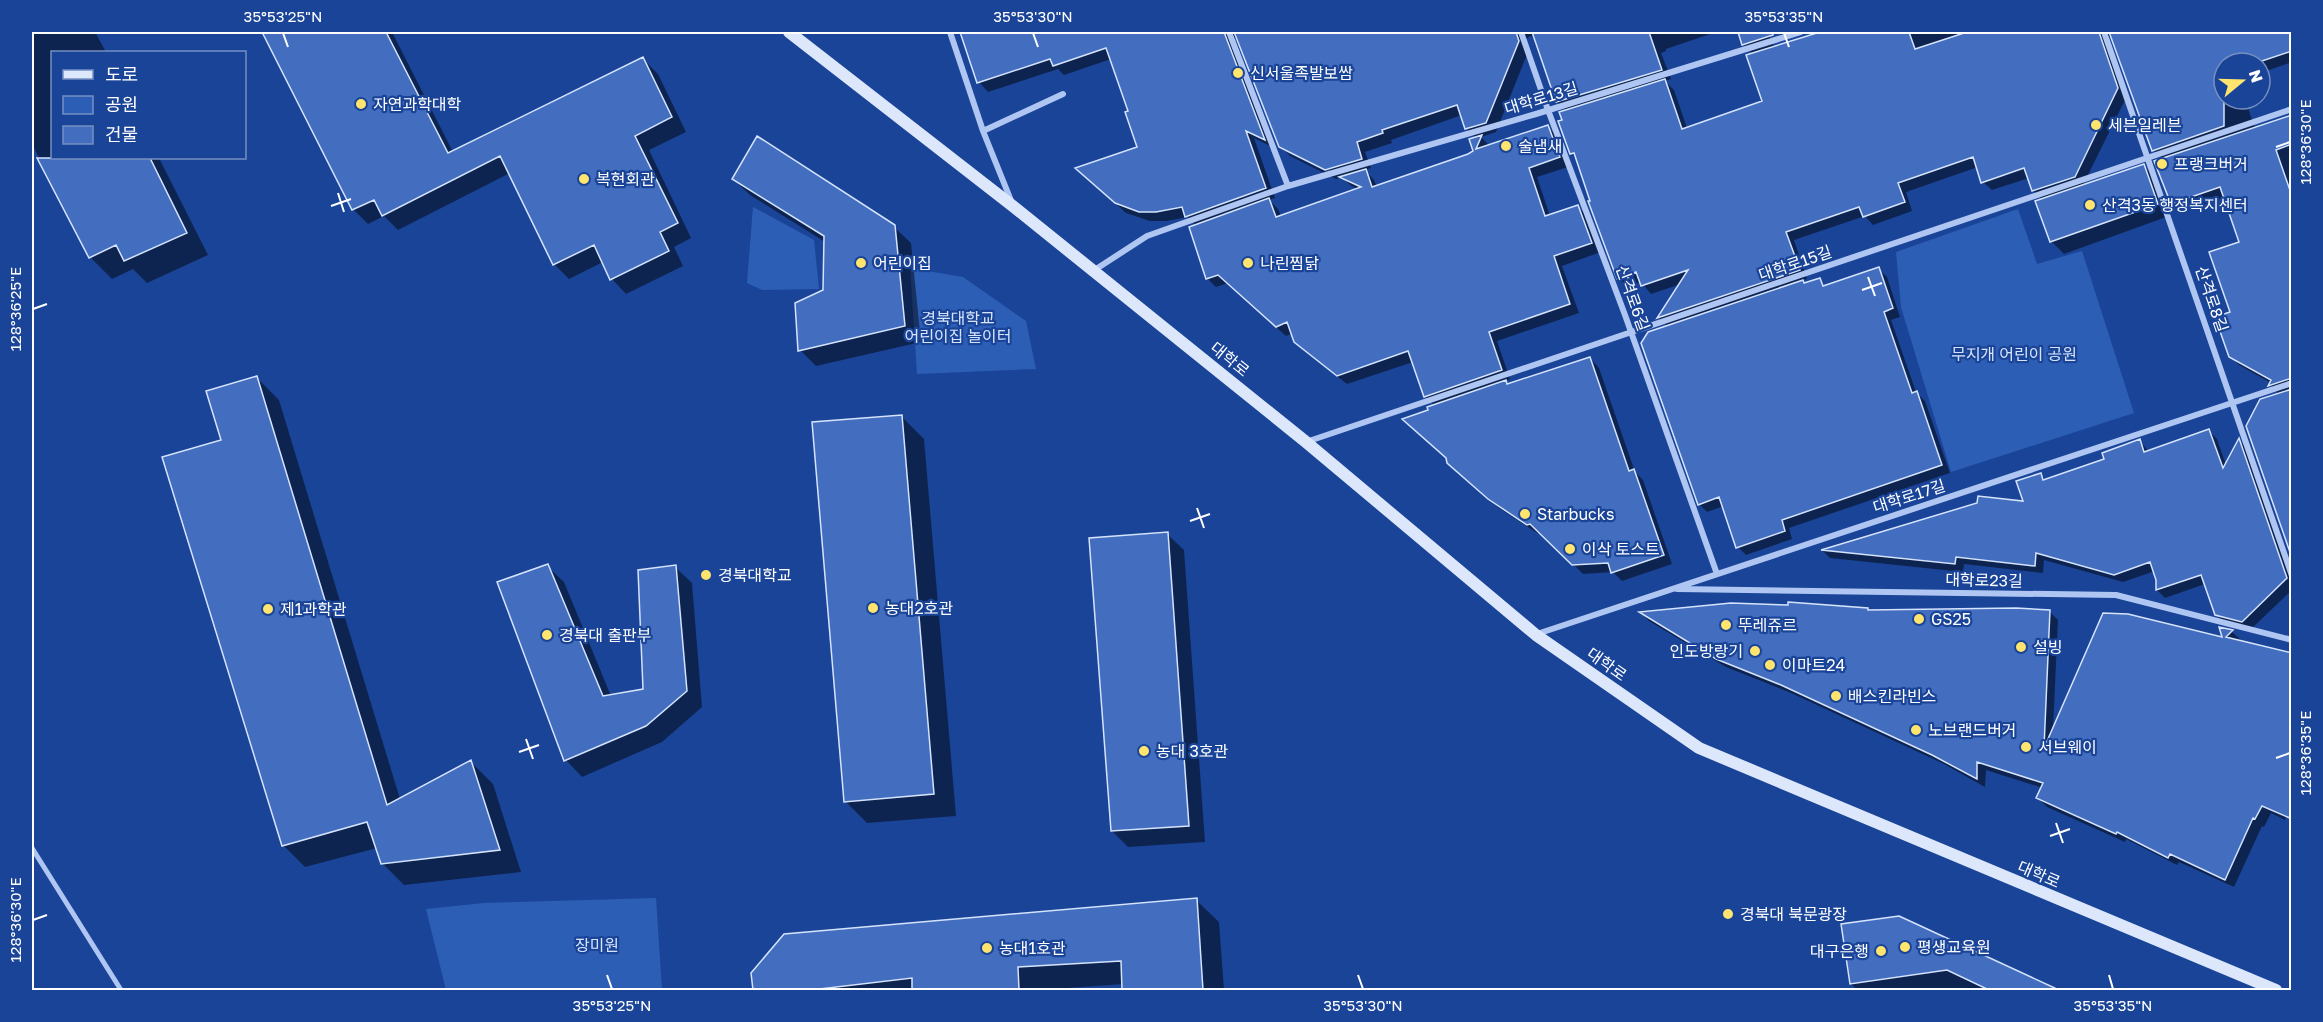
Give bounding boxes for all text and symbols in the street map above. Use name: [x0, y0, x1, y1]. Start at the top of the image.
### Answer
text: 35°53'25"N: [244, 7, 322, 25]
text: 35°53'30"N: [993, 7, 1073, 25]
text: 35°53'35"N: [1745, 7, 1823, 25]
legend: [51, 51, 246, 159]
north arrow: [2212, 51, 2272, 111]
text: 도로: [105, 63, 138, 85]
place label: 신서울족발보쌈: [1250, 63, 1353, 83]
marker: 신서울족발보쌈: [1231, 66, 1245, 80]
text: N: [2245, 67, 2268, 85]
street label: 대학로13길: [1502, 77, 1580, 119]
text: 공원: [105, 93, 138, 115]
place label: 자연과학대학: [373, 94, 462, 114]
marker: 자연과학대학: [354, 97, 368, 111]
text: 128°36'30"E: [2296, 99, 2314, 185]
place label: 세븐일레븐: [2108, 115, 2182, 135]
marker: 세븐일레븐: [2089, 118, 2103, 132]
text: 건물: [105, 123, 138, 145]
place label: 술냄새: [1518, 136, 1562, 156]
marker: 술냄새: [1499, 139, 1513, 153]
place label: 프랭크버거: [2174, 154, 2248, 174]
marker: 프랭크버거: [2155, 157, 2169, 171]
place label: 복현회관: [596, 169, 655, 189]
marker: 복현회관: [577, 172, 591, 186]
place label: 산격3동 행정복지센터: [2102, 195, 2248, 215]
marker: 산격3동 행정복지센터: [2083, 198, 2097, 212]
street label: 대학로15길: [1756, 241, 1834, 285]
place label: 어린이집: [873, 253, 932, 273]
place label: 나린찜닭: [1260, 253, 1319, 273]
marker: 어린이집: [854, 256, 868, 270]
marker: 나린찜닭: [1241, 256, 1255, 270]
street label: 산격로6길: [1612, 262, 1654, 334]
street label: 산격로8길: [2191, 263, 2233, 335]
text: 128°36'25"E: [6, 267, 24, 351]
park label: 경북대학교 어린이집 놀이터: [904, 308, 1012, 346]
street label: 대학로: [1207, 337, 1254, 381]
park label: 무지개 어린이 공원: [1951, 344, 2077, 364]
street label: 대학로17길: [1870, 475, 1948, 517]
place label: Starbucks: [1537, 504, 1614, 524]
marker: Starbucks: [1518, 507, 1532, 521]
place label: 이삭 토스트: [1582, 539, 1660, 559]
marker: 이삭 토스트: [1563, 542, 1577, 556]
place label: 경북대학교: [718, 565, 792, 585]
marker: 경북대학교: [699, 568, 713, 582]
street label: 대학로23길: [1945, 569, 2023, 591]
place label: 농대2호관: [885, 598, 953, 618]
place label: 제1과학관: [280, 599, 347, 619]
marker: 농대2호관: [866, 601, 880, 615]
marker: 제1과학관: [261, 602, 275, 616]
place label: GS25: [1931, 609, 1971, 629]
marker: GS25: [1912, 612, 1926, 626]
place label: 뚜레쥬르: [1738, 615, 1797, 635]
marker: 뚜레쥬르: [1719, 618, 1733, 632]
place label: 경북대 출판부: [559, 625, 652, 645]
marker: 경북대 출판부: [540, 628, 554, 642]
place label: 설빙: [2033, 637, 2062, 657]
marker: 설빙: [2014, 640, 2028, 654]
place label: 인도방랑기: [1669, 641, 1743, 661]
street label: 대학로: [1583, 643, 1631, 685]
marker: 인도방랑기: [1748, 644, 1762, 658]
place label: 이마트24: [1782, 655, 1845, 675]
marker: 이마트24: [1763, 658, 1777, 672]
place label: 배스킨라빈스: [1848, 686, 1936, 706]
marker: 배스킨라빈스: [1829, 689, 1843, 703]
text: 128°36'35"E: [2296, 711, 2314, 795]
place label: 노브랜드버거: [1928, 720, 2016, 740]
marker: 노브랜드버거: [1909, 723, 1923, 737]
place label: 서브웨이: [2038, 737, 2097, 757]
marker: 서브웨이: [2019, 740, 2033, 754]
place label: 농대 3호관: [1156, 741, 1229, 761]
marker: 농대 3호관: [1137, 744, 1151, 758]
street label: 대학로: [2015, 856, 2063, 892]
text: 128°36'30"E: [6, 877, 24, 963]
place label: 경북대 북문광장: [1740, 904, 1847, 924]
marker: 경북대 북문광장: [1721, 907, 1735, 921]
park label: 장미원: [575, 935, 619, 955]
place label: 평생교육원: [1917, 937, 1991, 957]
place label: 농대1호관: [999, 938, 1066, 958]
marker: 평생교육원: [1898, 940, 1912, 954]
marker: 농대1호관: [980, 941, 994, 955]
place label: 대구은행: [1810, 941, 1869, 961]
marker: 대구은행: [1874, 944, 1888, 958]
text: 35°53'25"N: [573, 996, 651, 1014]
text: 35°53'30"N: [1323, 996, 1403, 1014]
text: 35°53'35"N: [2074, 996, 2152, 1014]

